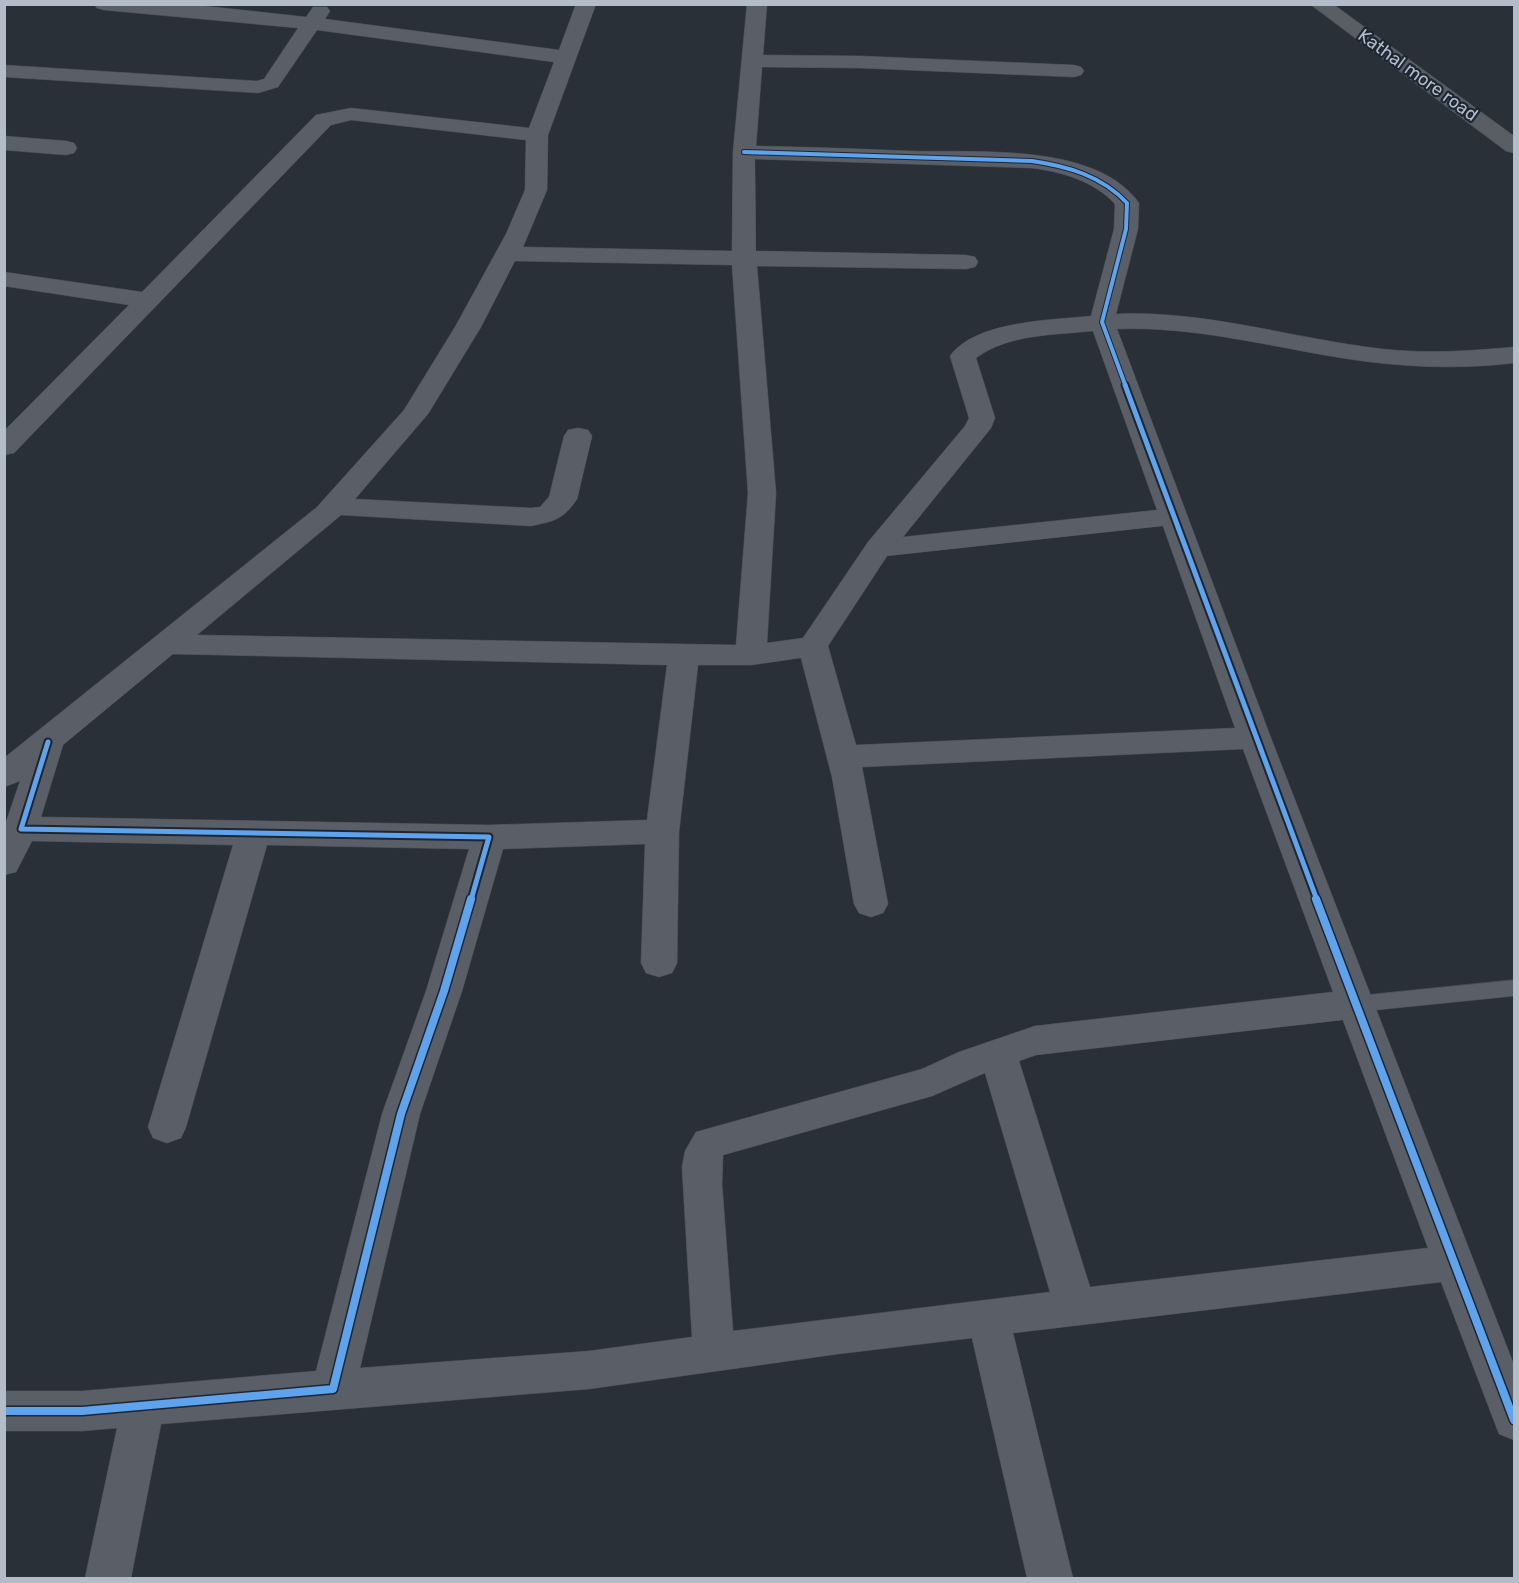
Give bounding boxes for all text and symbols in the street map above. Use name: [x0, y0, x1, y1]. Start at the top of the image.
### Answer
street label: Kathal more road: [1354, 24, 1482, 126]

